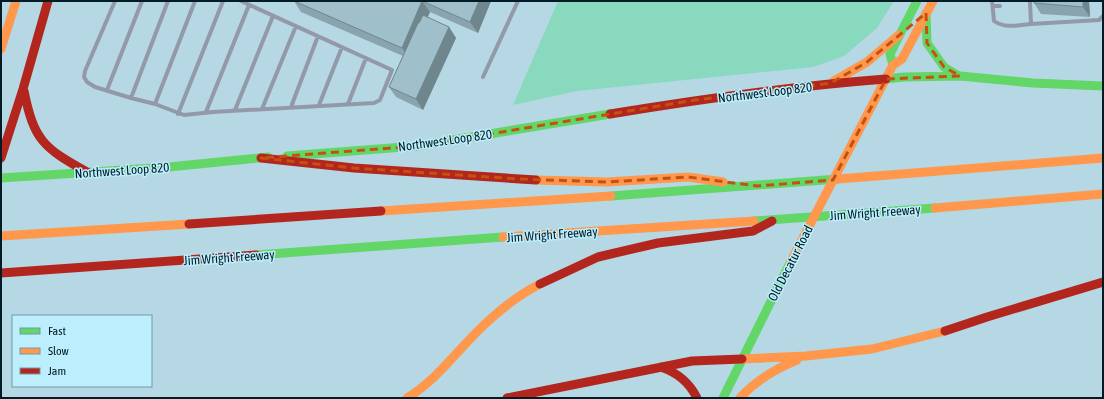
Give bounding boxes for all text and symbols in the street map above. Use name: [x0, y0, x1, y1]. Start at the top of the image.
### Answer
street label: Northwest Loop 820: [717, 79, 813, 106]
street label: Northwest Loop 820: [397, 126, 493, 155]
street label: Northwest Loop 820: [74, 160, 170, 181]
street label: Jim Wright Freeway: [829, 202, 922, 223]
street label: Old Decatur Road: [765, 223, 816, 304]
street label: Jim Wright Freeway: [506, 224, 599, 245]
street label: Jim Wright Freeway: [183, 247, 276, 268]
legend: [12, 315, 152, 387]
text: Fast: [48, 324, 66, 338]
text: Slow: [48, 344, 69, 358]
text: Jam: [48, 364, 66, 378]

